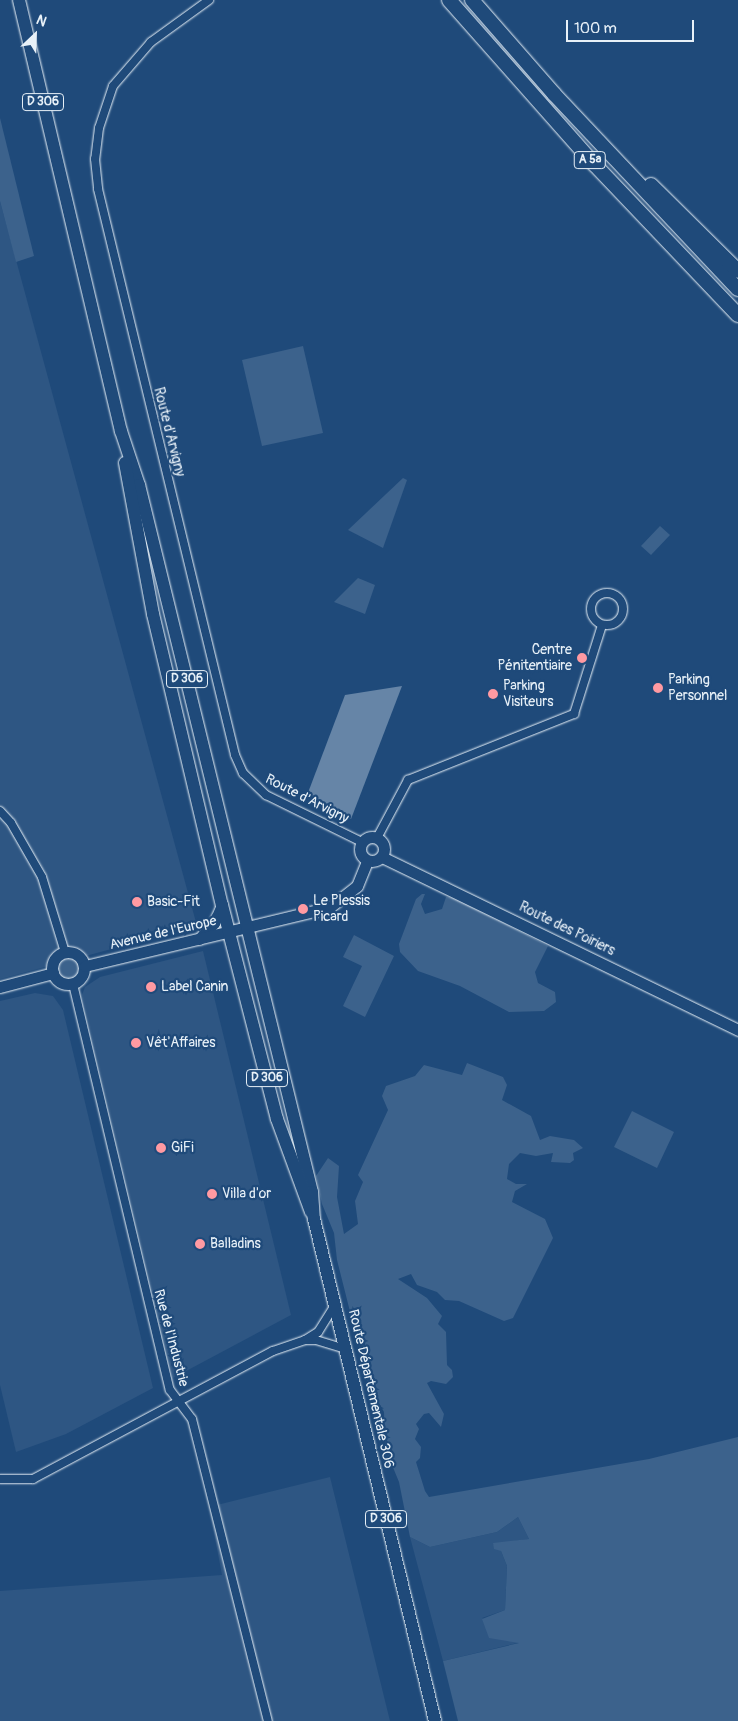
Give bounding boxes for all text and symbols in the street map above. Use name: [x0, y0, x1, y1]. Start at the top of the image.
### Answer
north arrow: [10, 10, 60, 60]
scale bar: [568, 10, 696, 42]
text: N: [34, 11, 49, 31]
text: 100 m: [574, 19, 617, 38]
road number: D 306: [22, 92, 64, 111]
road number: A 5a: [574, 150, 606, 170]
street label: Route d'Arvigny: [150, 386, 188, 478]
place label: Centre Pénitentiaire: [498, 642, 572, 674]
marker: Centre Pénitentiaire: [576, 652, 588, 664]
road number: D 306: [166, 670, 208, 689]
place label: Parking Personnel: [668, 672, 727, 704]
place label: Parking Visiteurs: [503, 678, 553, 710]
marker: Parking Personnel: [652, 682, 664, 694]
marker: Parking Visiteurs: [487, 688, 499, 700]
street label: Route d'Arvigny: [262, 771, 352, 827]
place label: Le Plessis Picard: [313, 893, 370, 926]
place label: Basic-Fit: [147, 894, 200, 910]
marker: Basic-Fit: [131, 896, 143, 908]
street label: Route des Poiriers: [516, 898, 618, 960]
marker: Le Plessis Picard: [297, 903, 309, 915]
street label: Avenue de l'Europe: [108, 913, 218, 953]
place label: Label Canin: [161, 979, 228, 995]
marker: Label Canin: [145, 981, 157, 993]
place label: Vêt'Affaires: [146, 1035, 215, 1051]
marker: Vêt'Affaires: [130, 1037, 142, 1049]
road number: D 306: [246, 1068, 288, 1088]
place label: GiFi: [171, 1140, 194, 1156]
marker: GiFi: [155, 1142, 167, 1154]
place label: Villa d'or: [222, 1186, 271, 1202]
marker: Villa d'or: [206, 1188, 218, 1200]
place label: Balladins: [210, 1236, 261, 1252]
marker: Balladins: [194, 1238, 206, 1250]
street label: Rue de l'Industrie: [150, 1287, 192, 1389]
street label: Route Départementale 306: [345, 1308, 397, 1470]
road number: D 306: [365, 1510, 407, 1528]

